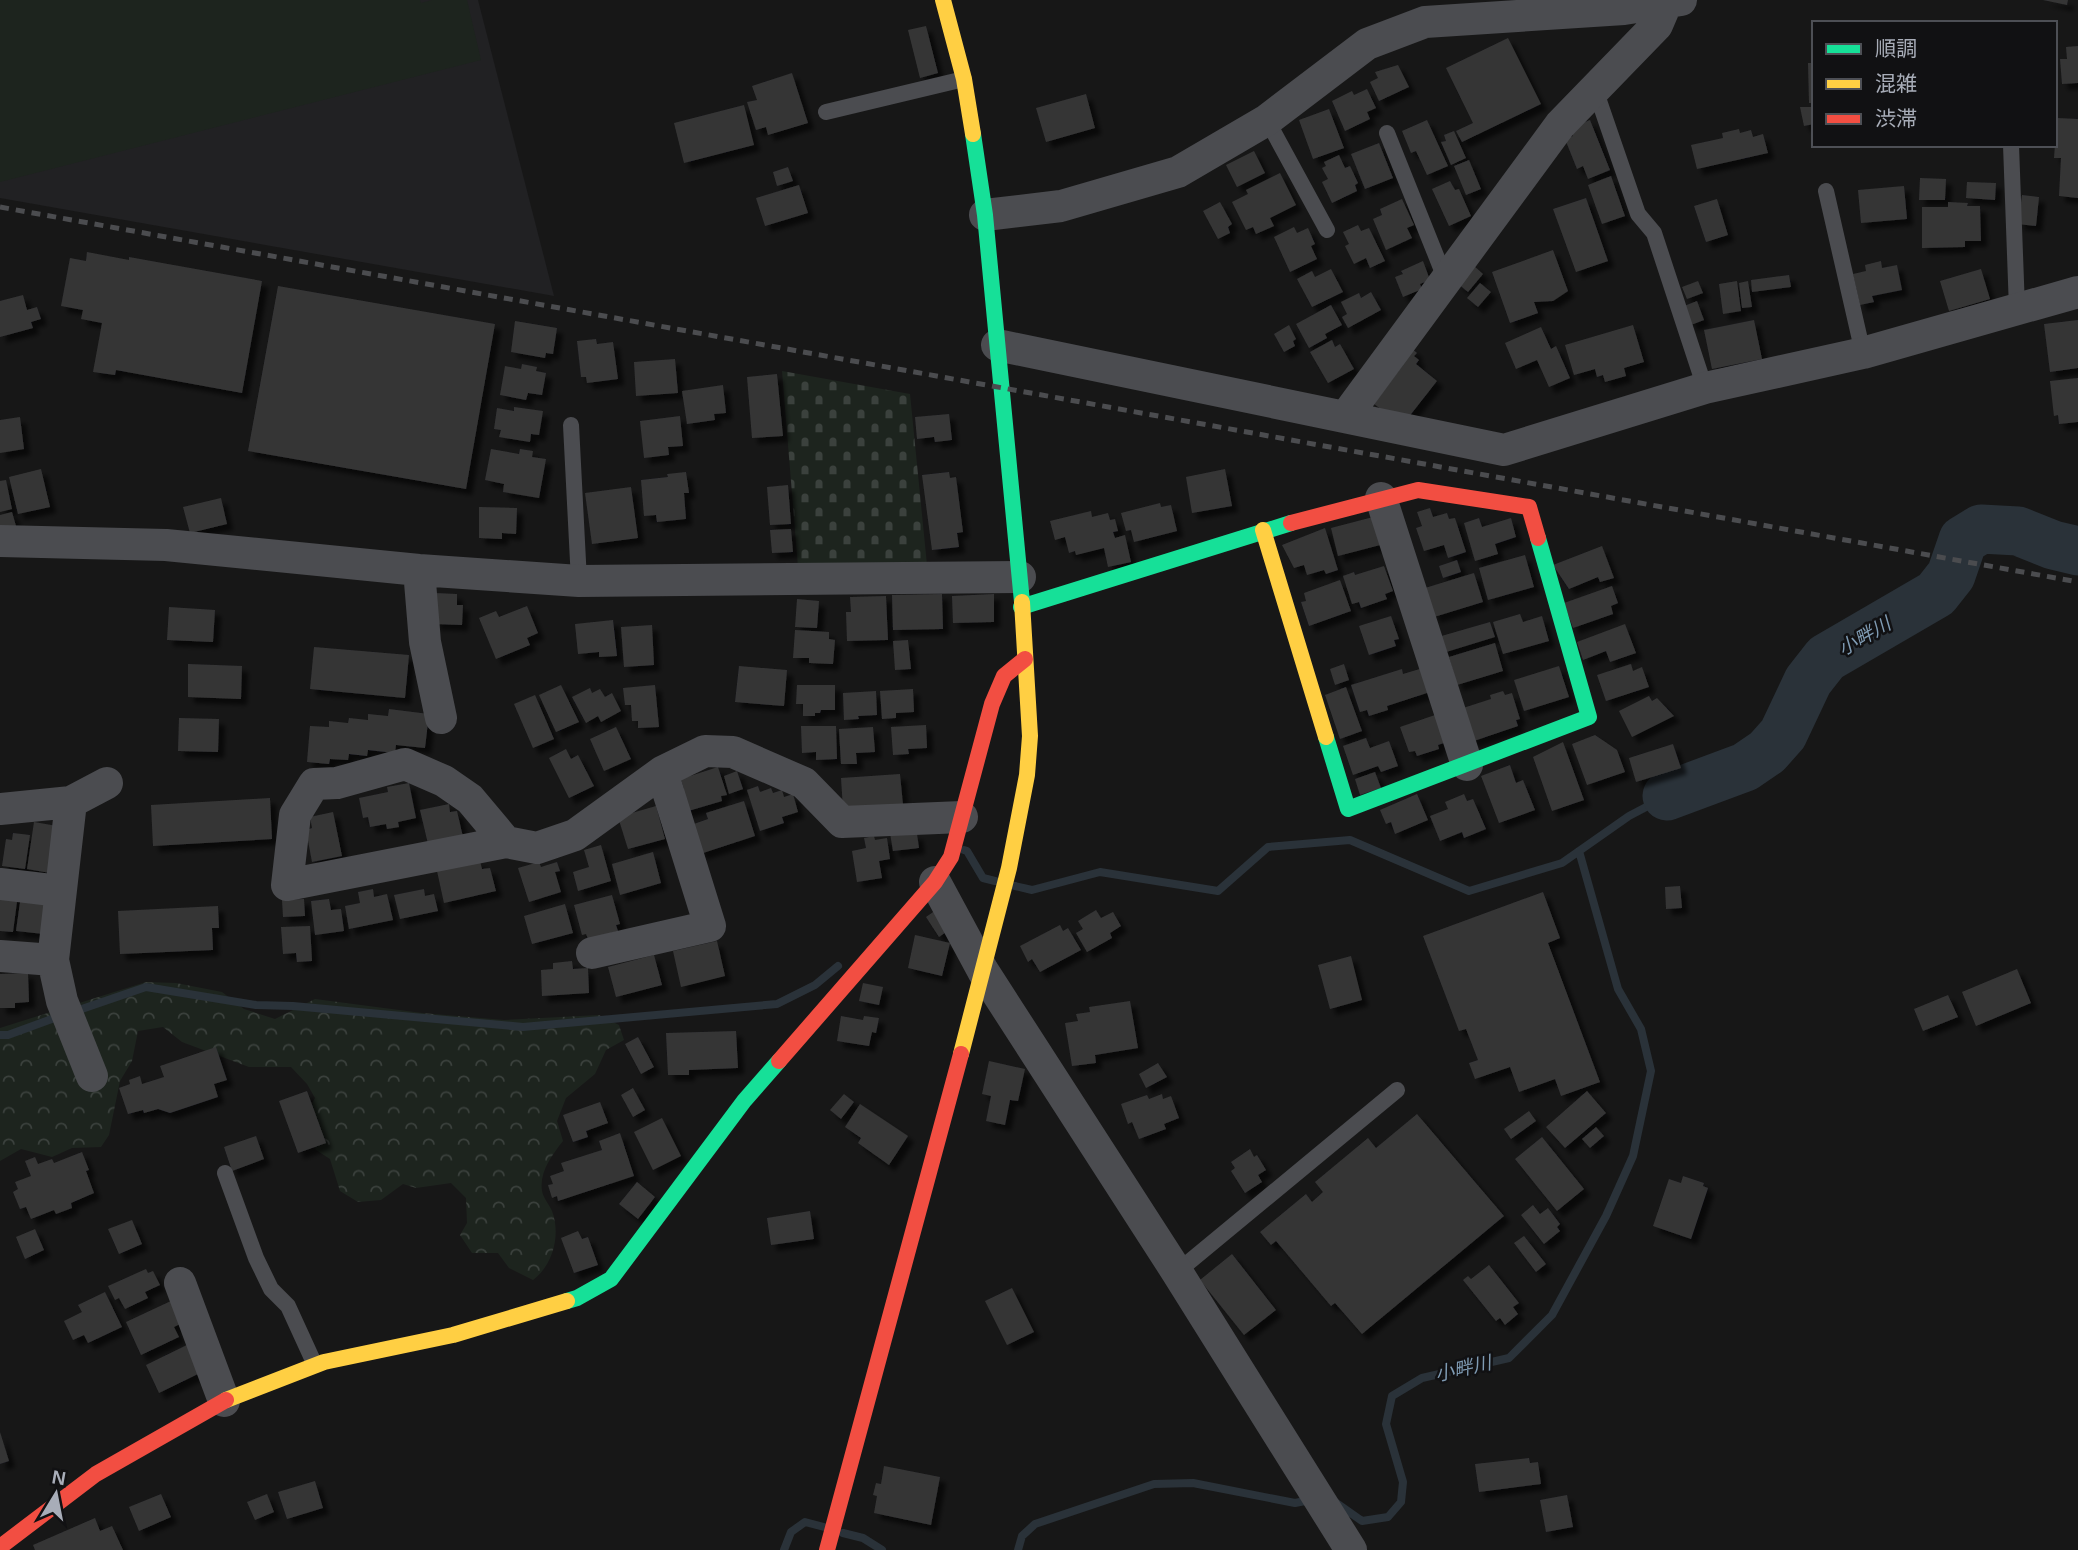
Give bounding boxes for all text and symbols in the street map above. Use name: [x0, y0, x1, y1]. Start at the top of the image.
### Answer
legend: [1812, 21, 2057, 147]
text: 順調: [1875, 37, 1917, 60]
text: 混雑: [1875, 72, 1917, 95]
text: 渋滞: [1875, 107, 1917, 130]
water label: 小畔川: [1834, 612, 1896, 660]
water label: 小畔川: [1433, 1351, 1495, 1385]
north arrow: [21, 1459, 91, 1529]
text: N: [50, 1466, 67, 1489]

